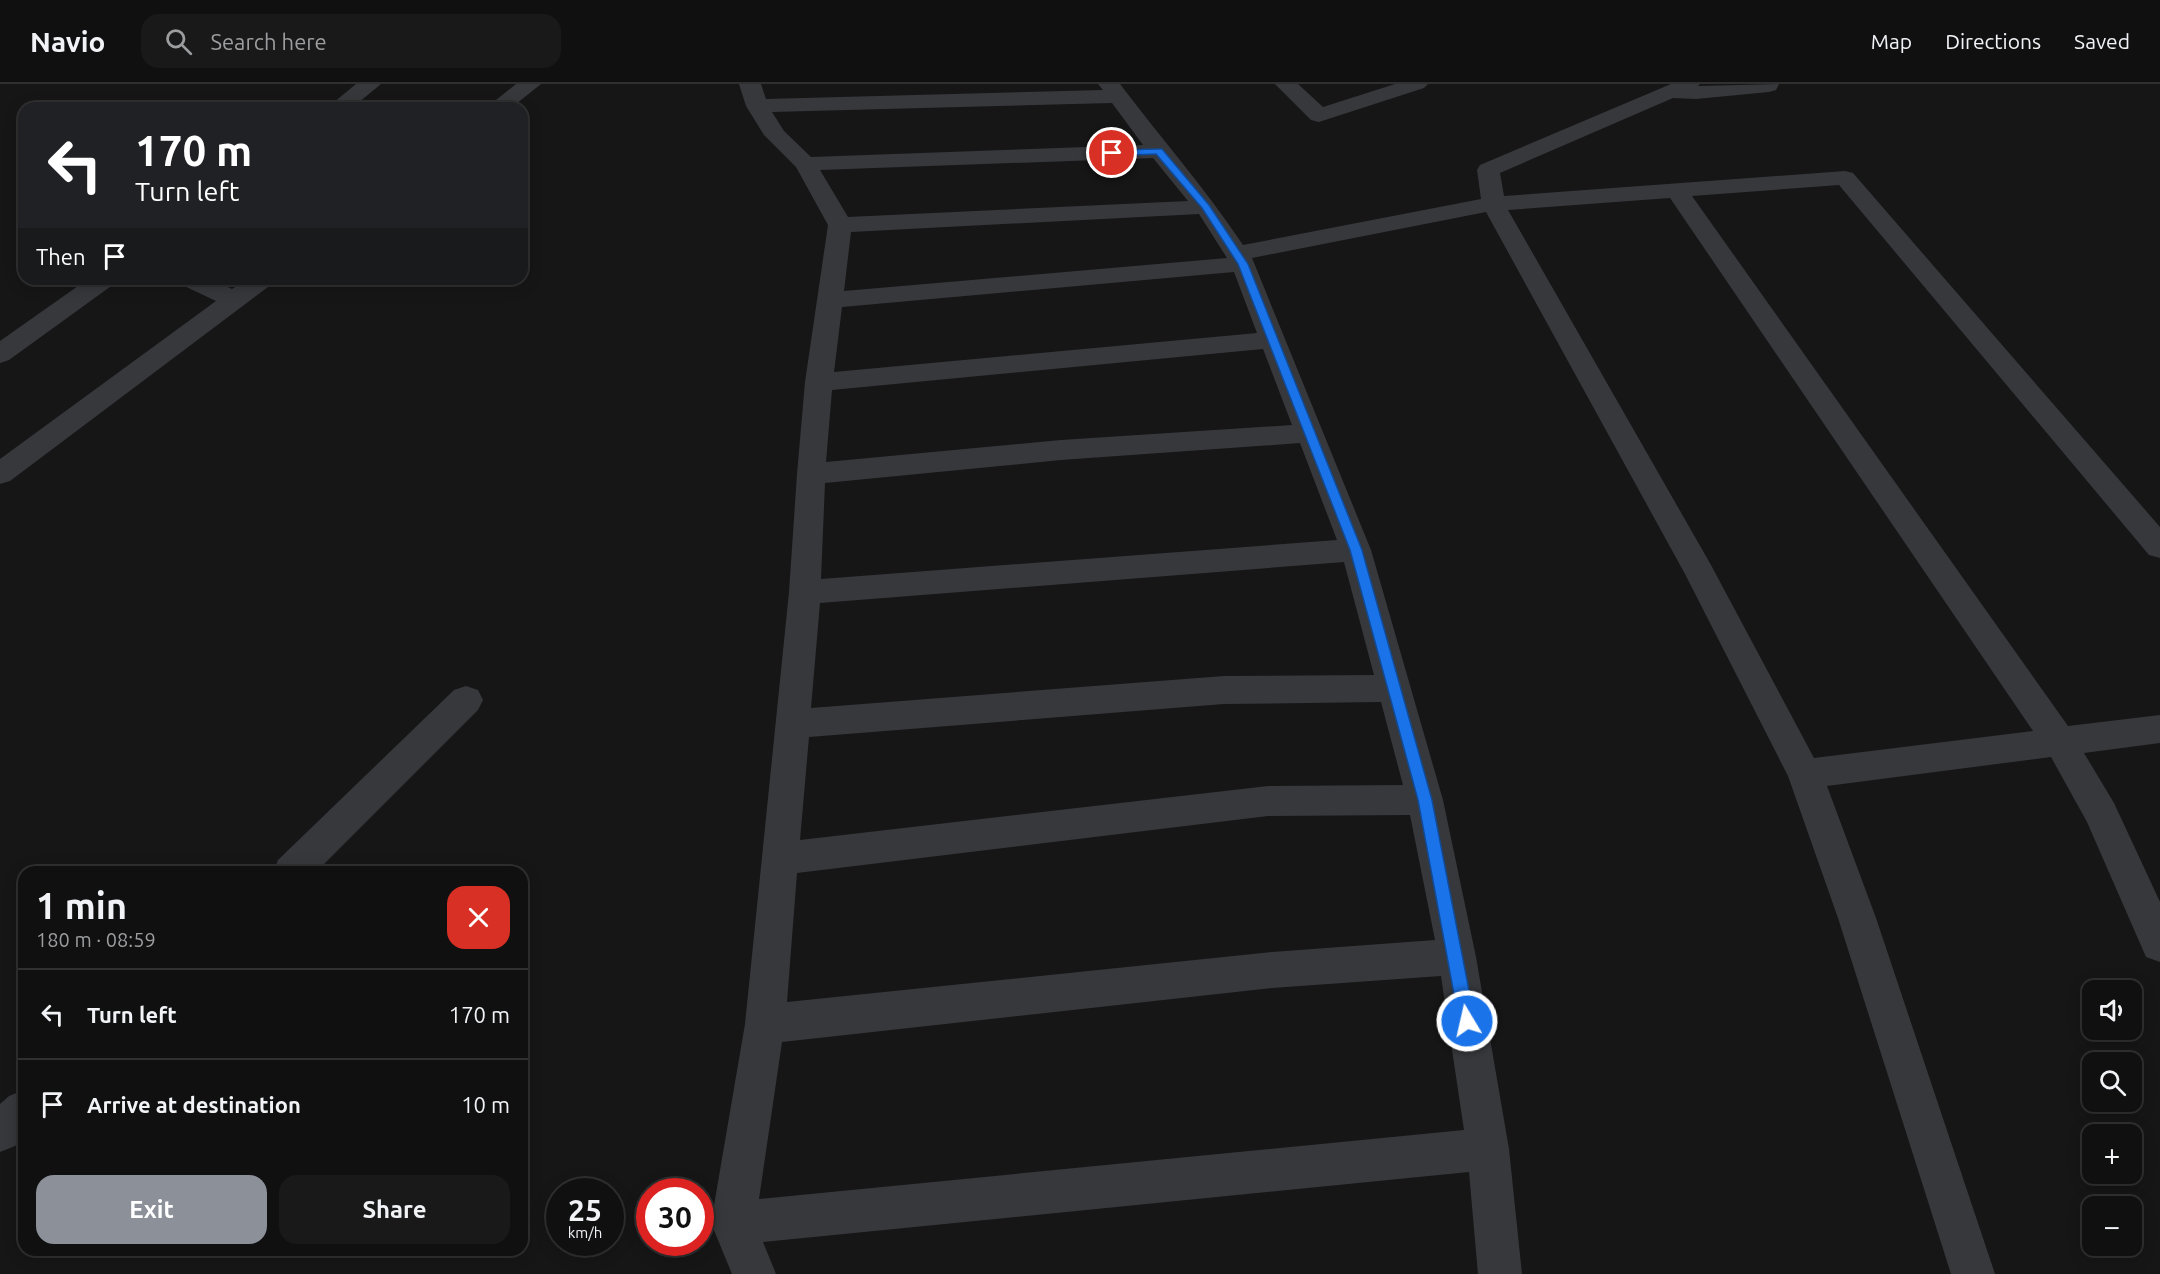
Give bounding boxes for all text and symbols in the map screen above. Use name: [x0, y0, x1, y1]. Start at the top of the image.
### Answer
search box: [141, 14, 561, 68]
icon: search: [162, 25, 195, 58]
text: Navio: [30, 26, 105, 57]
text: Search here: [210, 29, 327, 54]
text: Map: [1871, 29, 1912, 53]
text: Directions: [1945, 29, 2041, 53]
text: Saved: [2074, 29, 2130, 53]
icon: left: [36, 126, 114, 204]
text: 170 m: [135, 127, 252, 174]
pin: [1086, 127, 1137, 178]
icon: arrive: [1095, 136, 1128, 169]
text: Turn left: [135, 176, 239, 206]
icon: arrive: [98, 240, 131, 273]
text: Then: [36, 244, 86, 269]
text: 1 min: [36, 885, 127, 926]
button: close: [447, 886, 510, 949]
text: 180 m · 08:59: [36, 928, 156, 951]
map controls: [2082, 980, 2142, 1256]
button: sound: [2082, 980, 2142, 1040]
position arrow: [1435, 989, 1499, 1053]
icon: left: [36, 998, 69, 1031]
text: Turn left: [87, 1002, 177, 1027]
text: 170 m: [449, 1002, 510, 1027]
button: search: [2082, 1052, 2142, 1112]
icon: arrive: [36, 1088, 69, 1121]
text: Arrive at destination: [87, 1092, 301, 1117]
text: 10 m: [461, 1092, 510, 1117]
button: +: [2082, 1124, 2142, 1184]
button: Exit: [36, 1175, 267, 1244]
button: Share: [279, 1175, 510, 1244]
speed limit sign: 30: [636, 1178, 714, 1256]
text: 25: [568, 1193, 602, 1227]
button: −: [2082, 1196, 2142, 1256]
text: km/h: [568, 1224, 602, 1241]

